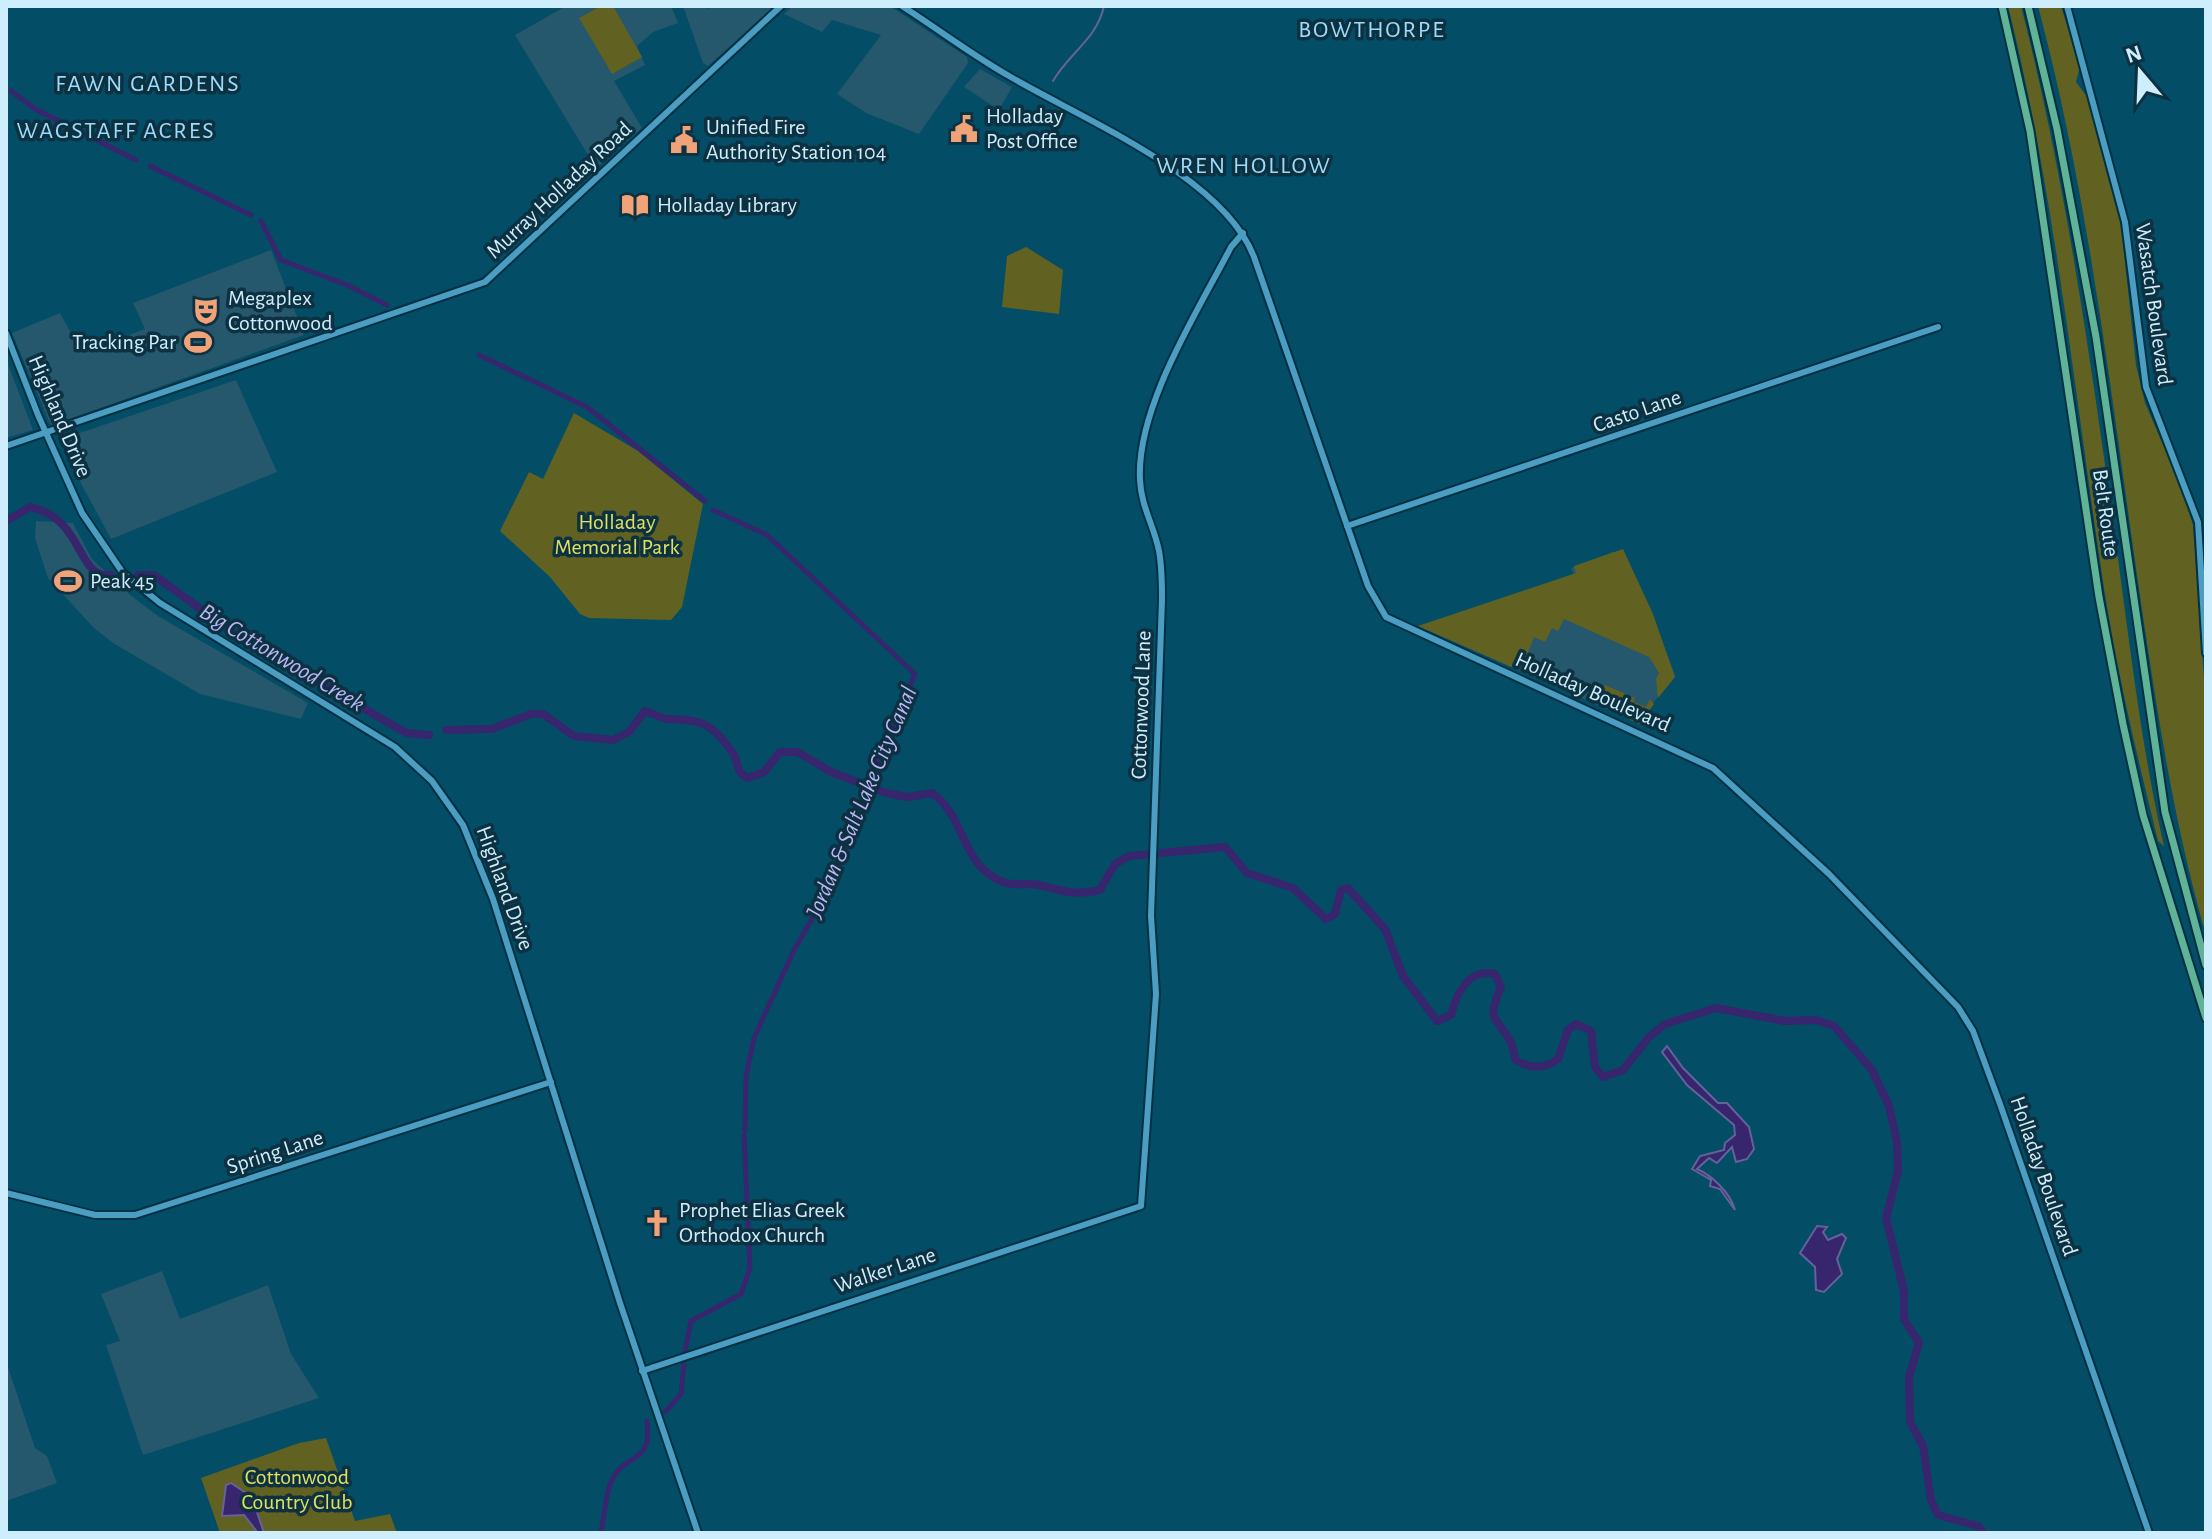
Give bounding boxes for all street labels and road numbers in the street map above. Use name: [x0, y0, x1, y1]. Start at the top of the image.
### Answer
street label: Murray Holladay Road: [482, 117, 636, 263]
street label: Wasatch Boulevard: [2132, 221, 2176, 387]
street label: Highland Drive: [24, 352, 96, 480]
street label: Casto Lane: [1590, 386, 1684, 436]
street label: Belt Route: [2089, 468, 2123, 558]
street label: Cottonwood Lane: [1127, 630, 1155, 780]
street label: Holladay Boulevard: [1512, 648, 1674, 736]
street label: Highland Drive: [472, 823, 538, 953]
street label: Holladay Boulevard: [2006, 1093, 2082, 1259]
street label: Spring Lane: [224, 1126, 326, 1178]
street label: Walker Lane: [832, 1243, 938, 1297]

